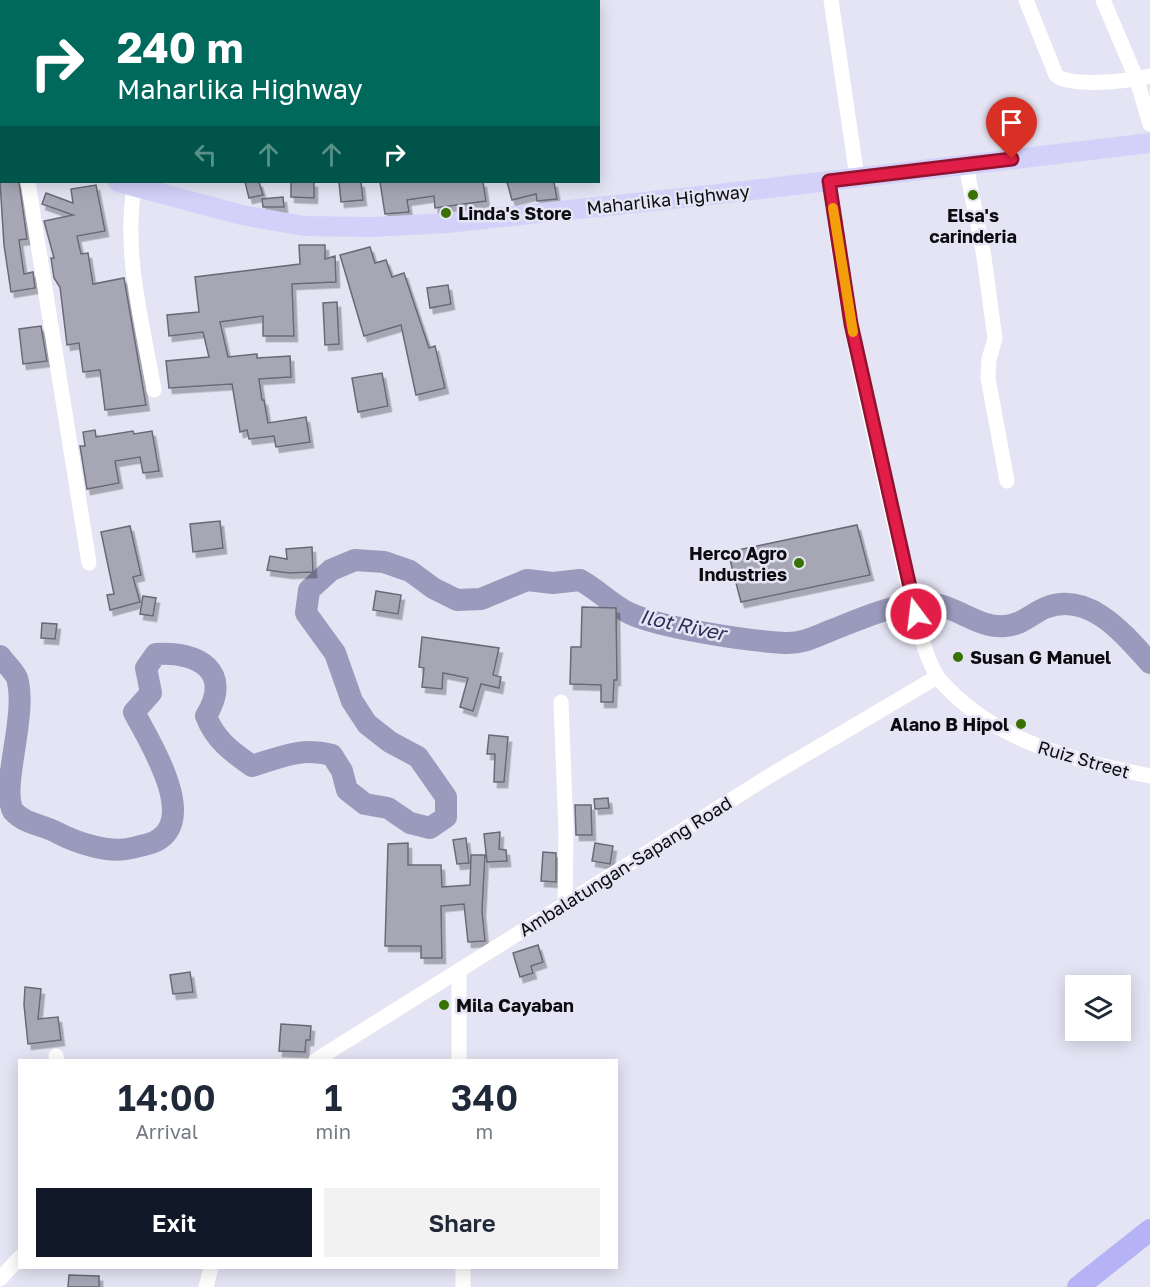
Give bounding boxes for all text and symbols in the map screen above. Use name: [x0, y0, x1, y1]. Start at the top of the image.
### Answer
text: 240 m: [117, 22, 243, 72]
icon: right: [18, 24, 96, 102]
text: Maharlika Highway: [117, 73, 363, 105]
pin: [986, 97, 1037, 159]
icon: arrive: [995, 106, 1028, 139]
icon: left: [189, 138, 222, 171]
icon: ahead: [252, 138, 285, 171]
icon: ahead: [315, 138, 348, 171]
icon: right: [378, 138, 411, 171]
street label: Maharlika Highway: [585, 180, 751, 218]
marker: Elsa's carinderia: [966, 188, 980, 202]
place label: Linda's Store: [458, 202, 572, 224]
place label: Elsa's carinderia: [929, 204, 1017, 247]
marker: Linda's Store: [439, 206, 453, 220]
place label: Herco Agro Industries: [689, 542, 787, 585]
marker: Herco Agro Industries: [792, 556, 806, 570]
position arrow: [884, 582, 948, 646]
water label: Ilot River: [638, 603, 731, 645]
place label: Susan G Manuel: [970, 646, 1111, 668]
marker: Susan G Manuel: [951, 650, 965, 664]
place label: Alano B Hipol: [890, 713, 1009, 735]
marker: Alano B Hipol: [1014, 717, 1028, 731]
street label: Ruiz Street: [1036, 735, 1132, 783]
street label: Ambalatungan-Sapang Road: [514, 791, 736, 941]
map controls: [1065, 975, 1131, 1041]
button: layers: [1065, 975, 1131, 1041]
place label: Mila Cayaban: [456, 994, 574, 1016]
marker: Mila Cayaban: [437, 998, 451, 1012]
text: 14:00: [118, 1076, 216, 1119]
text: 1: [324, 1076, 342, 1119]
text: 340: [451, 1076, 518, 1119]
text: Arrival: [135, 1119, 198, 1143]
text: min: [316, 1119, 351, 1143]
text: m: [476, 1119, 493, 1143]
button: Exit: [36, 1188, 312, 1257]
button: Share: [324, 1188, 600, 1257]

